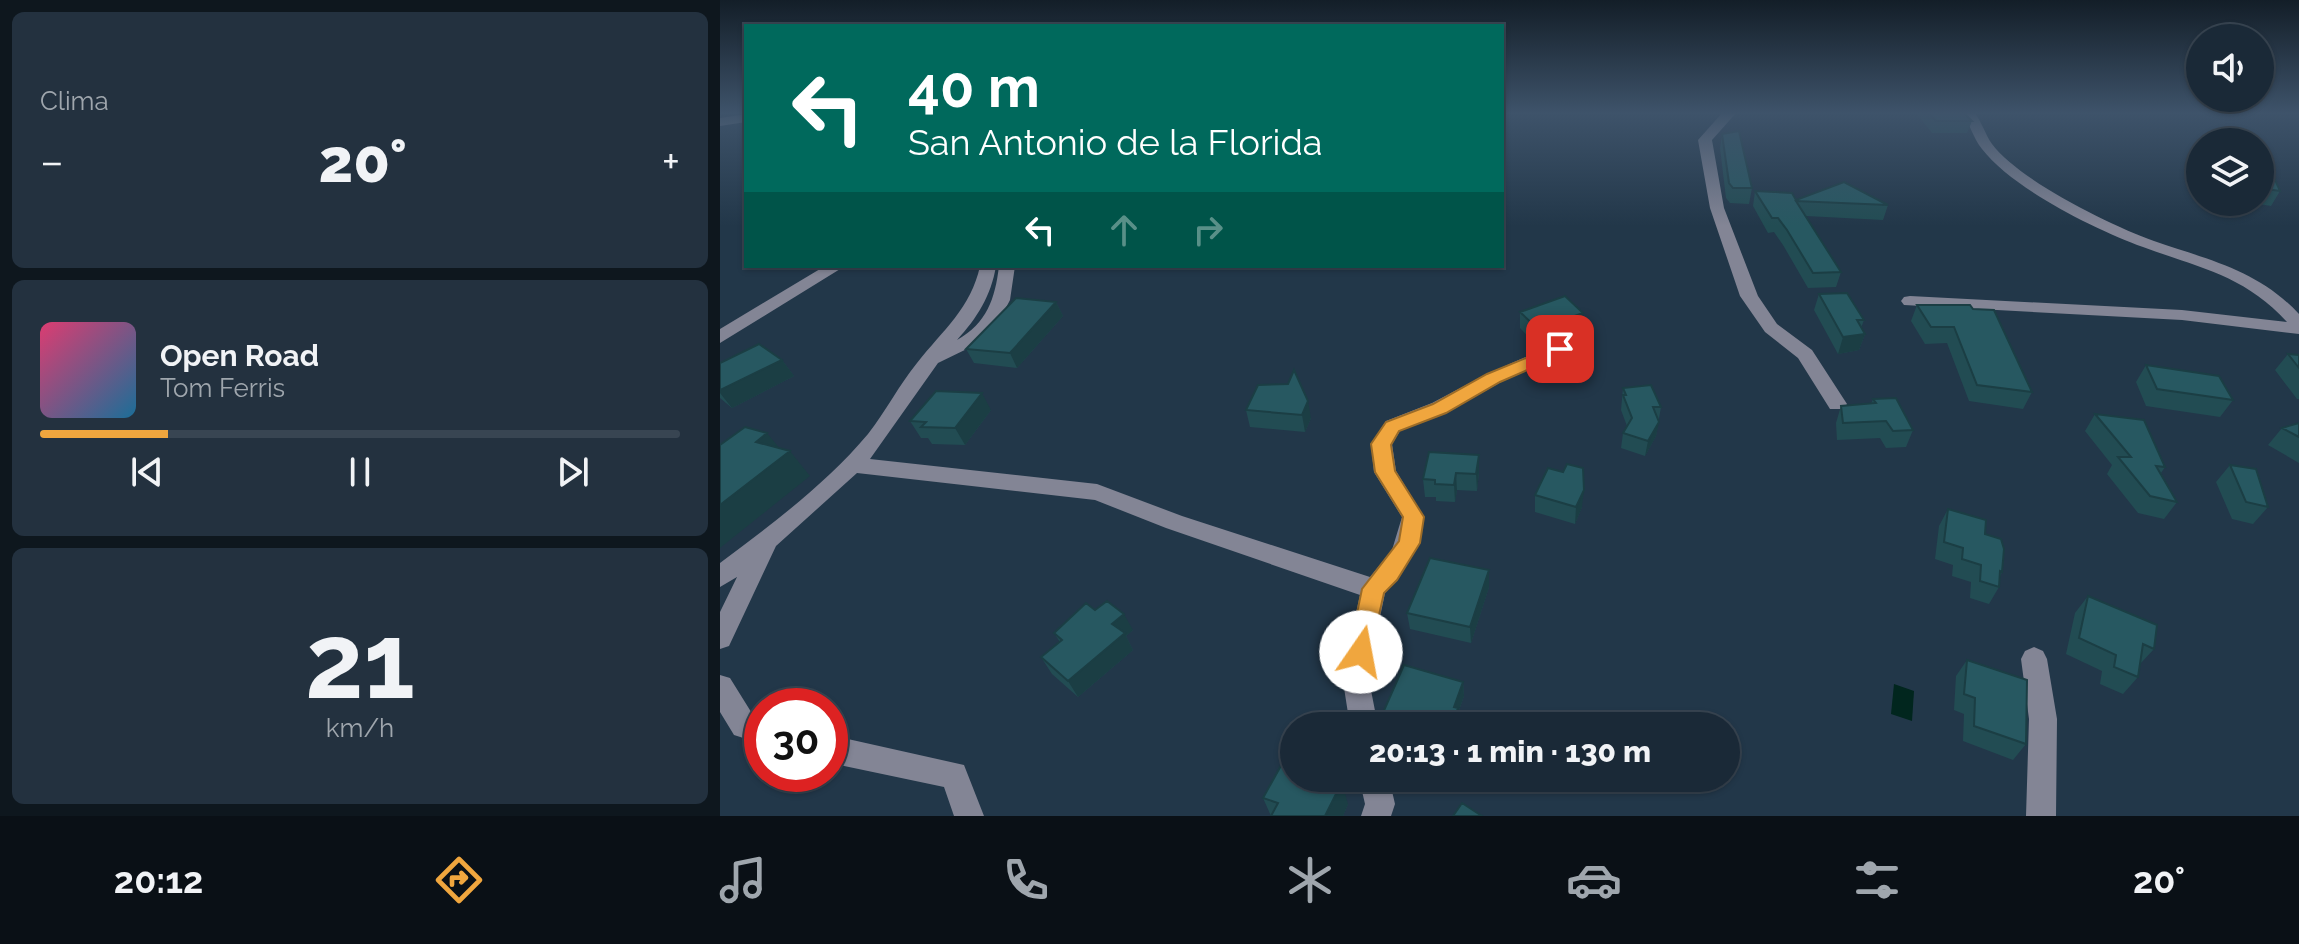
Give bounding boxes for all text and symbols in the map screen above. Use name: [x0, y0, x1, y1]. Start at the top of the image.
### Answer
map controls: [2186, 24, 2274, 216]
button: sound: [2186, 24, 2274, 112]
text: 40 m: [908, 54, 1040, 120]
icon: left: [776, 56, 880, 160]
text: Clima: [40, 86, 109, 116]
text: San Antonio de la Florida: [908, 121, 1322, 163]
text: 20°: [319, 126, 407, 196]
button: layers: [2186, 128, 2274, 216]
text: −: [40, 136, 64, 187]
text: +: [662, 136, 680, 187]
icon: left: [1018, 208, 1062, 252]
icon: ahead: [1102, 208, 1146, 252]
icon: right: [1186, 208, 1230, 252]
pin: [1526, 315, 1594, 383]
icon: arrive: [1538, 327, 1582, 371]
text: Open Road: [160, 338, 319, 373]
text: Tom Ferris: [160, 373, 285, 403]
icon: previous: [125, 450, 169, 494]
icon: pause: [338, 450, 382, 494]
icon: next: [551, 450, 595, 494]
text: 21: [305, 600, 415, 722]
position arrow: [1319, 610, 1403, 694]
speed limit sign: 30: [744, 688, 848, 792]
text: km/h: [326, 713, 394, 743]
text: 20:13 · 1 min · 130 m: [1369, 734, 1651, 769]
icon: directions: [431, 852, 487, 908]
icon: music: [715, 852, 771, 908]
icon: phone: [998, 852, 1054, 908]
icon: climate: [1282, 852, 1338, 908]
icon: car: [1566, 852, 1622, 908]
icon: filters: [1849, 852, 1905, 908]
text: 20:12: [114, 859, 203, 901]
text: 20°: [2133, 859, 2185, 901]

